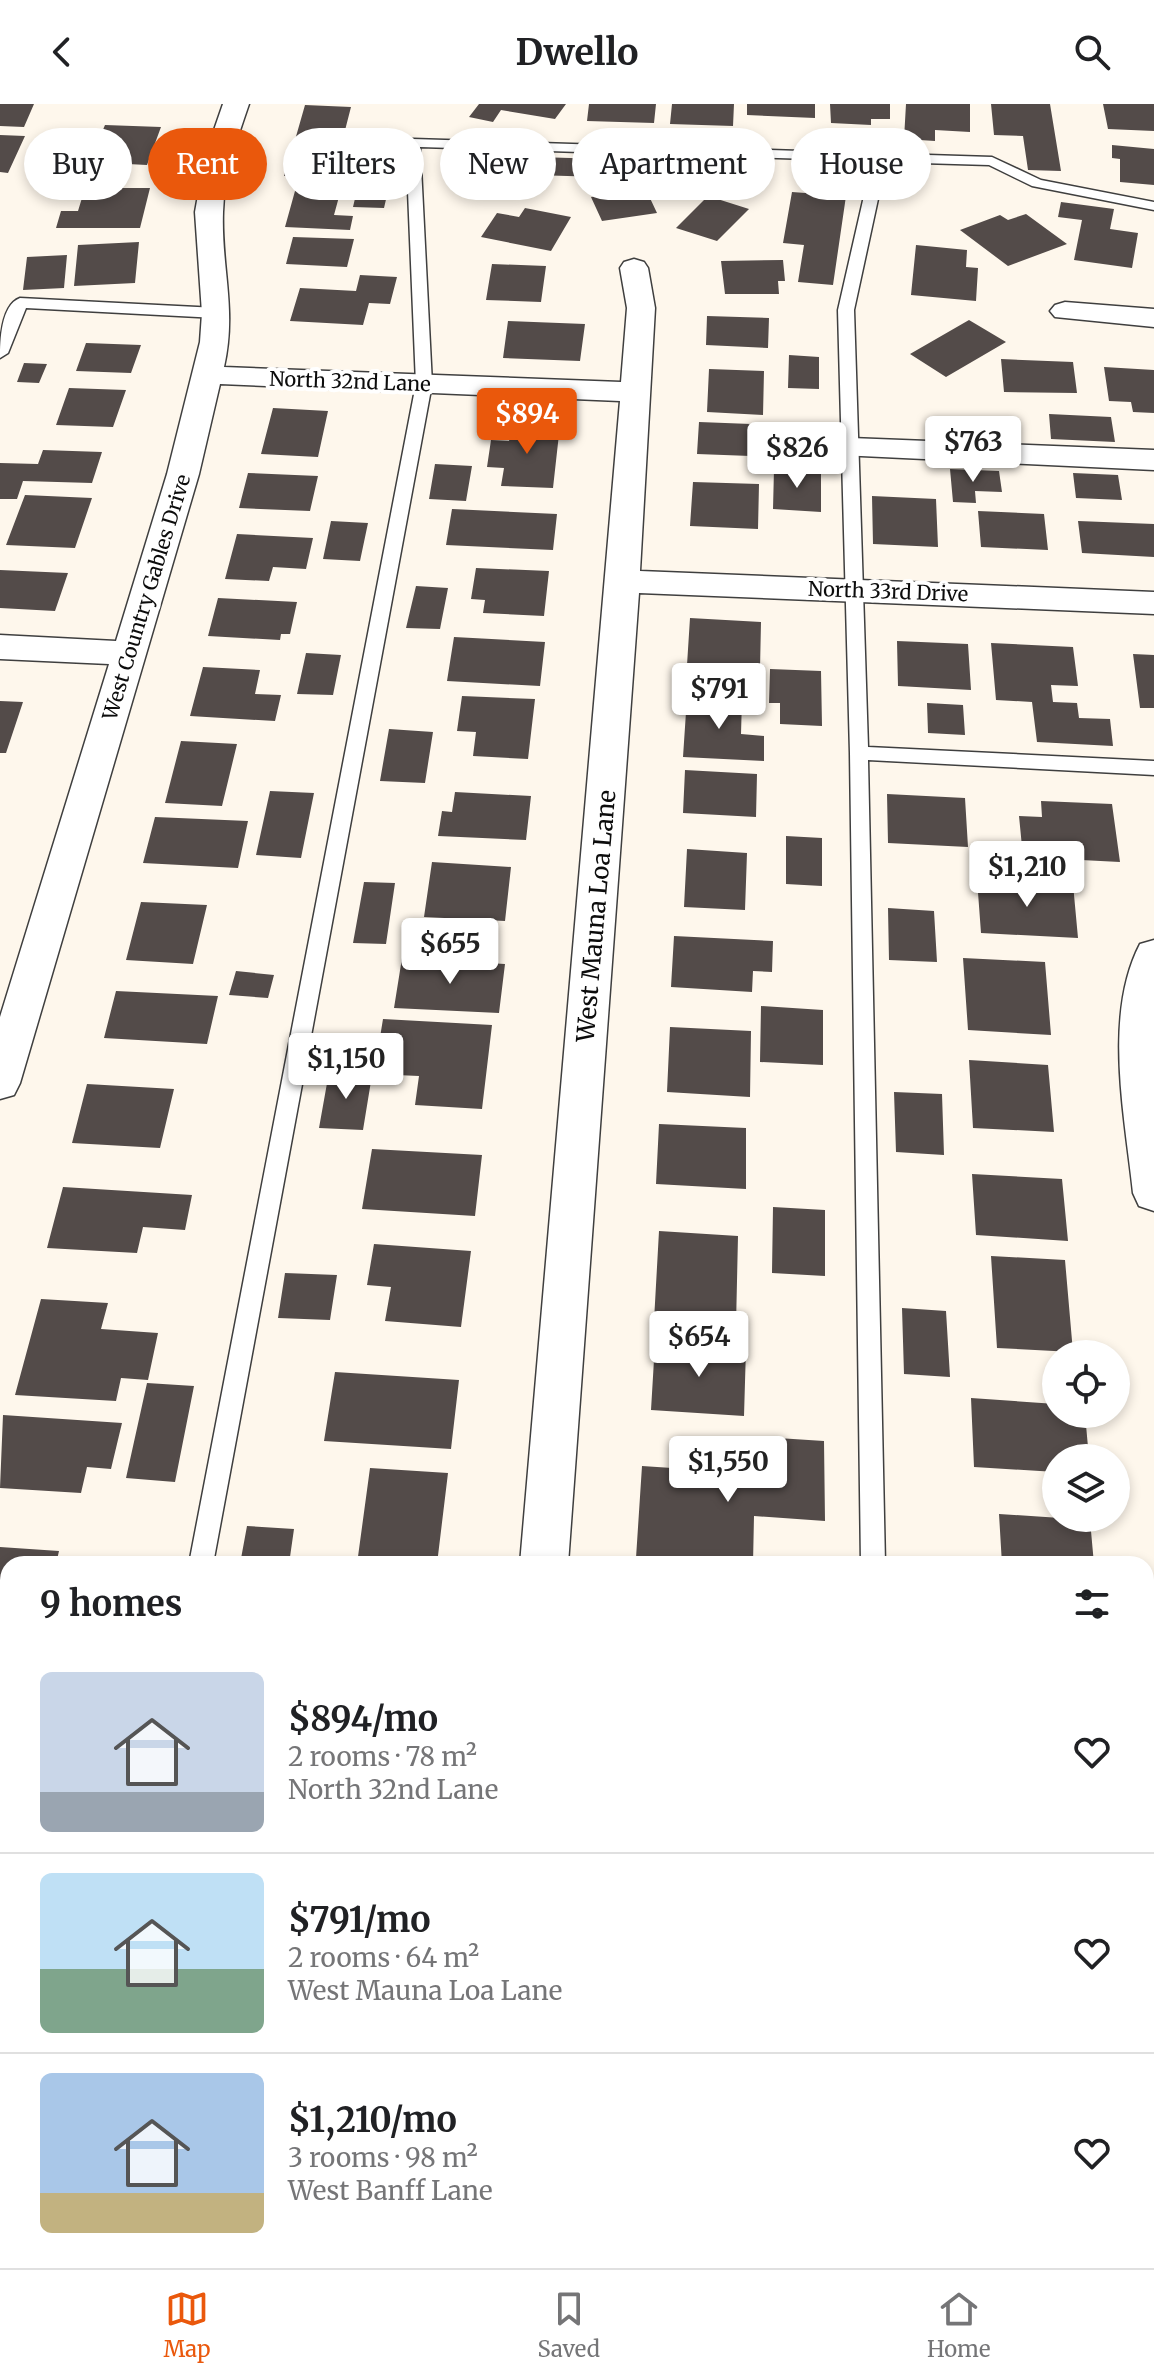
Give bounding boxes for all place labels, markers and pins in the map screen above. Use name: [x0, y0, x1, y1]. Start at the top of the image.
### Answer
pin: $894: [480, 388, 574, 456]
pin: $763: [926, 416, 1020, 484]
pin: $826: [750, 422, 844, 490]
pin: $791: [672, 663, 766, 731]
pin: $1,210: [962, 841, 1092, 909]
pin: $655: [403, 918, 497, 986]
pin: $1,150: [281, 1033, 411, 1101]
pin: $654: [652, 1311, 746, 1379]
pin: $1,550: [663, 1436, 793, 1504]

